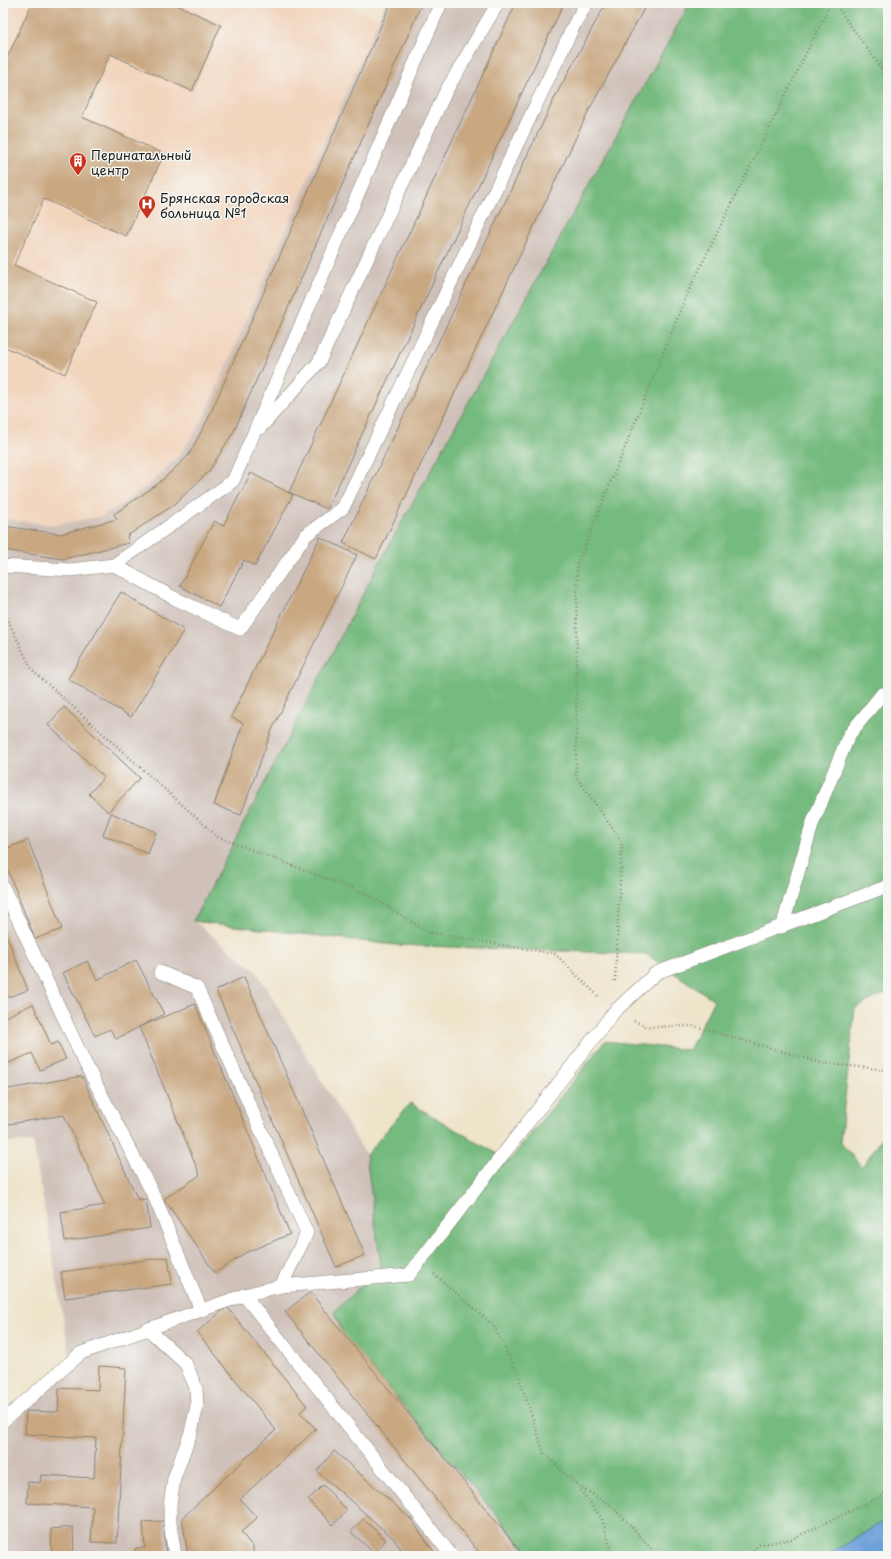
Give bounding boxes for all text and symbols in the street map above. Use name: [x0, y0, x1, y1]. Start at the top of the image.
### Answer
place label: Перинатальный центр: [91, 145, 192, 179]
building icon: Перинатальный центр: [68, 151, 88, 176]
place label: Брянская городская больница №1: [160, 188, 289, 222]
hospital icon: Брянская городская больница №1: [137, 194, 157, 219]

